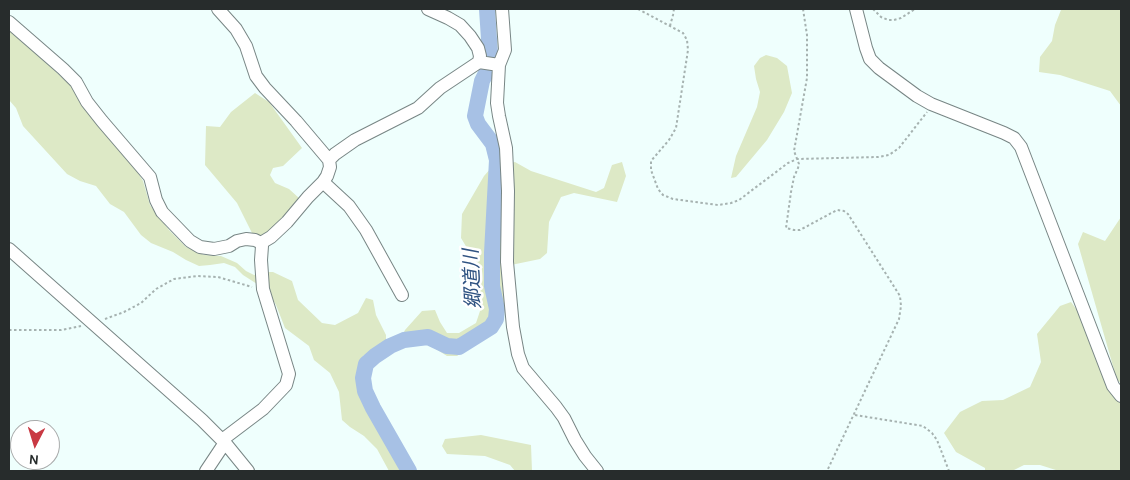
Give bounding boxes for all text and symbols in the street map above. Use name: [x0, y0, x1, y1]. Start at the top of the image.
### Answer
water label: 郷道川: [459, 248, 487, 310]
north arrow: [10, 420, 60, 470]
text: N: [28, 451, 39, 468]

